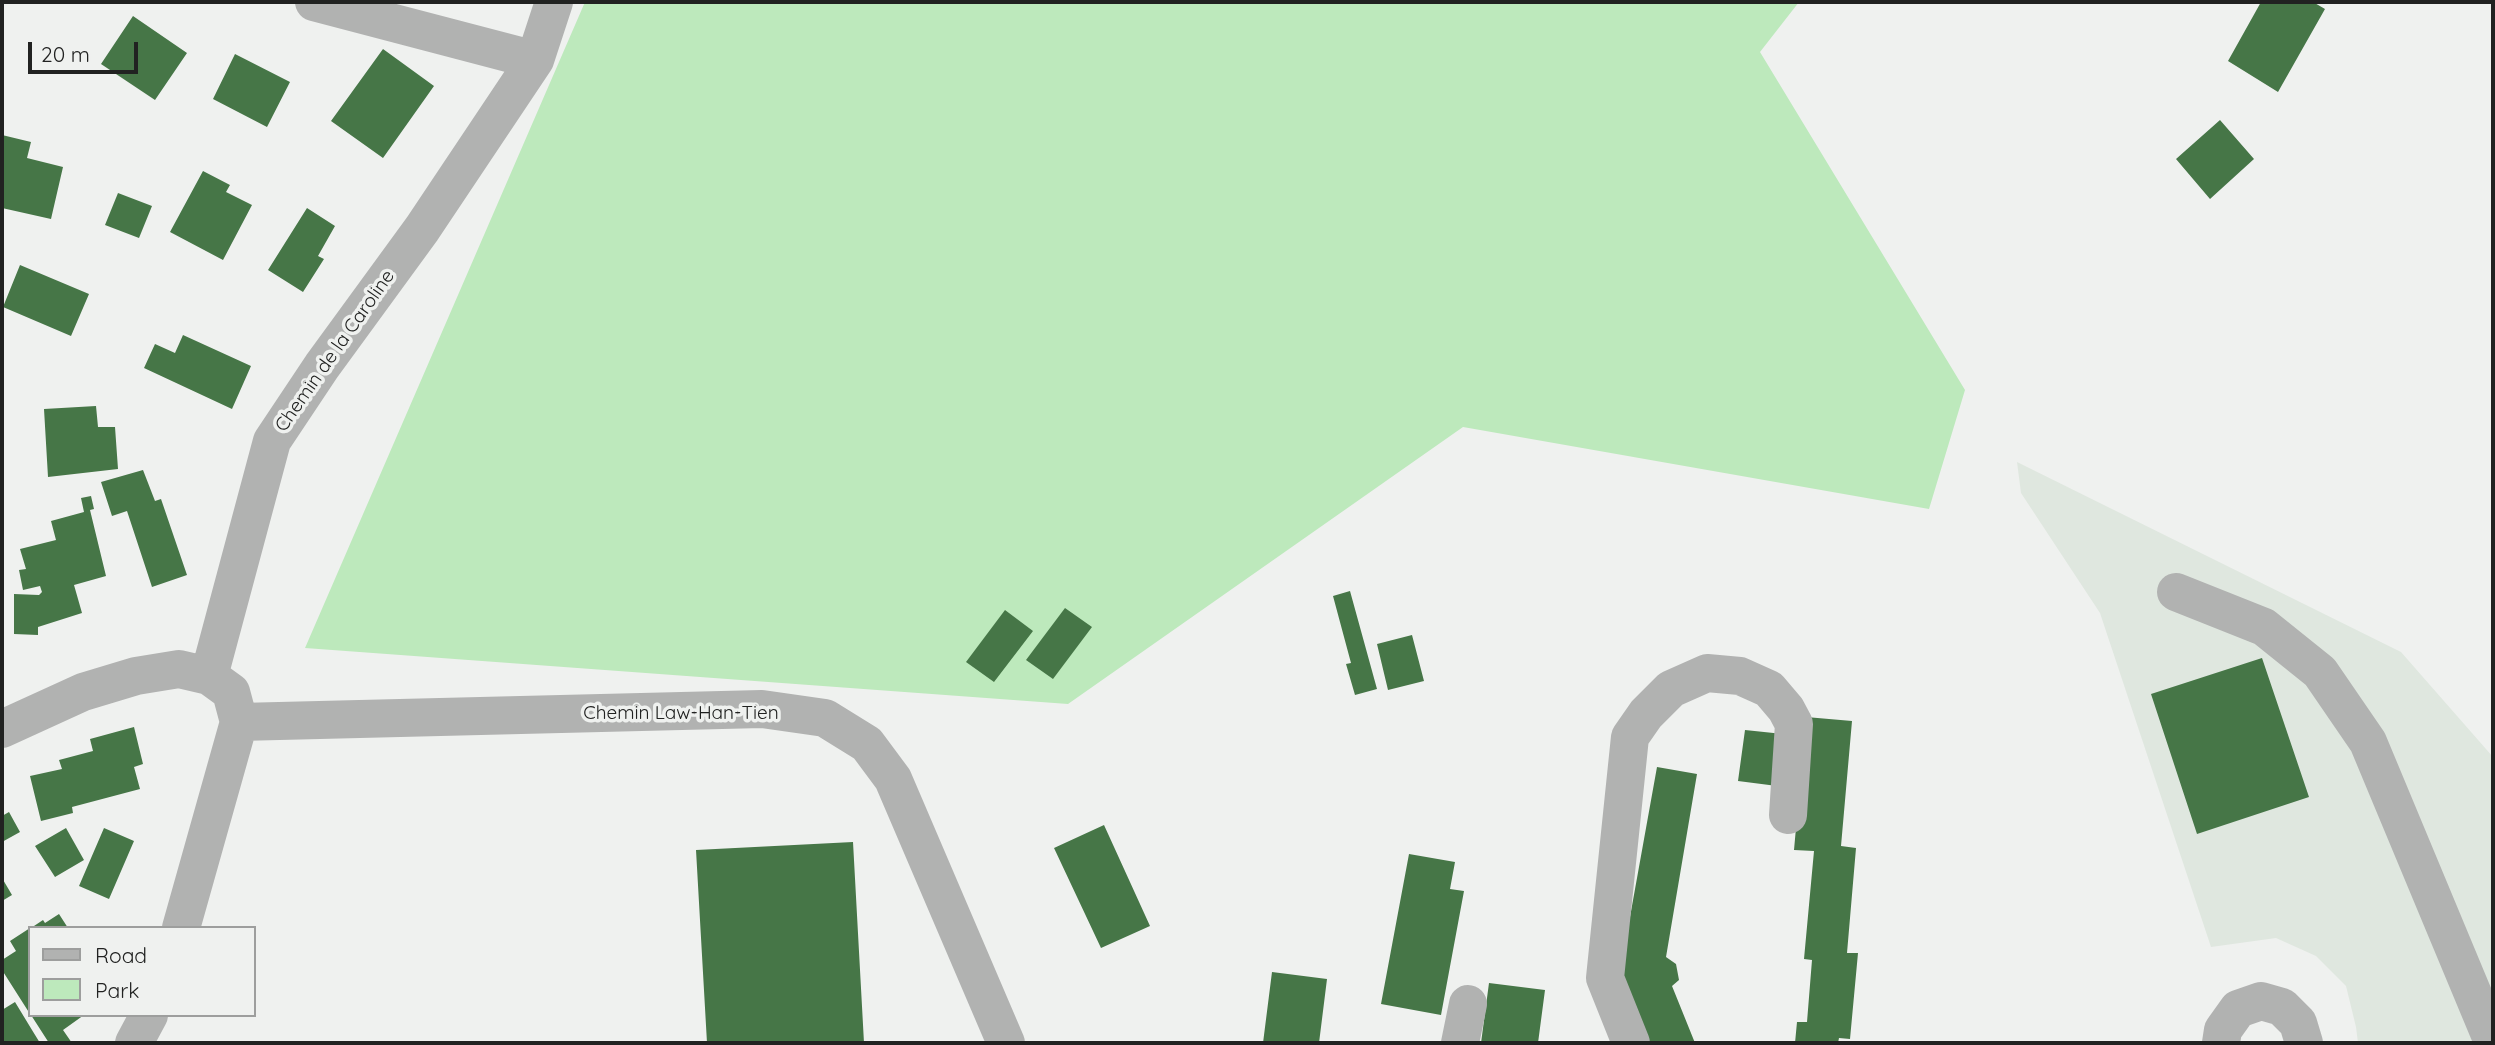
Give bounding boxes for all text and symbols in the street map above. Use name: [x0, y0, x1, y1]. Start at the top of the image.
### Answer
scale bar: [32, 28, 142, 72]
text: 20 m: [41, 41, 90, 67]
street label: Chemin de la Caroline: [270, 266, 400, 436]
street label: Chemin Law-Han-Tien: [583, 702, 779, 724]
legend: [28, 926, 256, 1017]
text: Road: [95, 942, 147, 968]
text: Park: [95, 977, 139, 1003]

